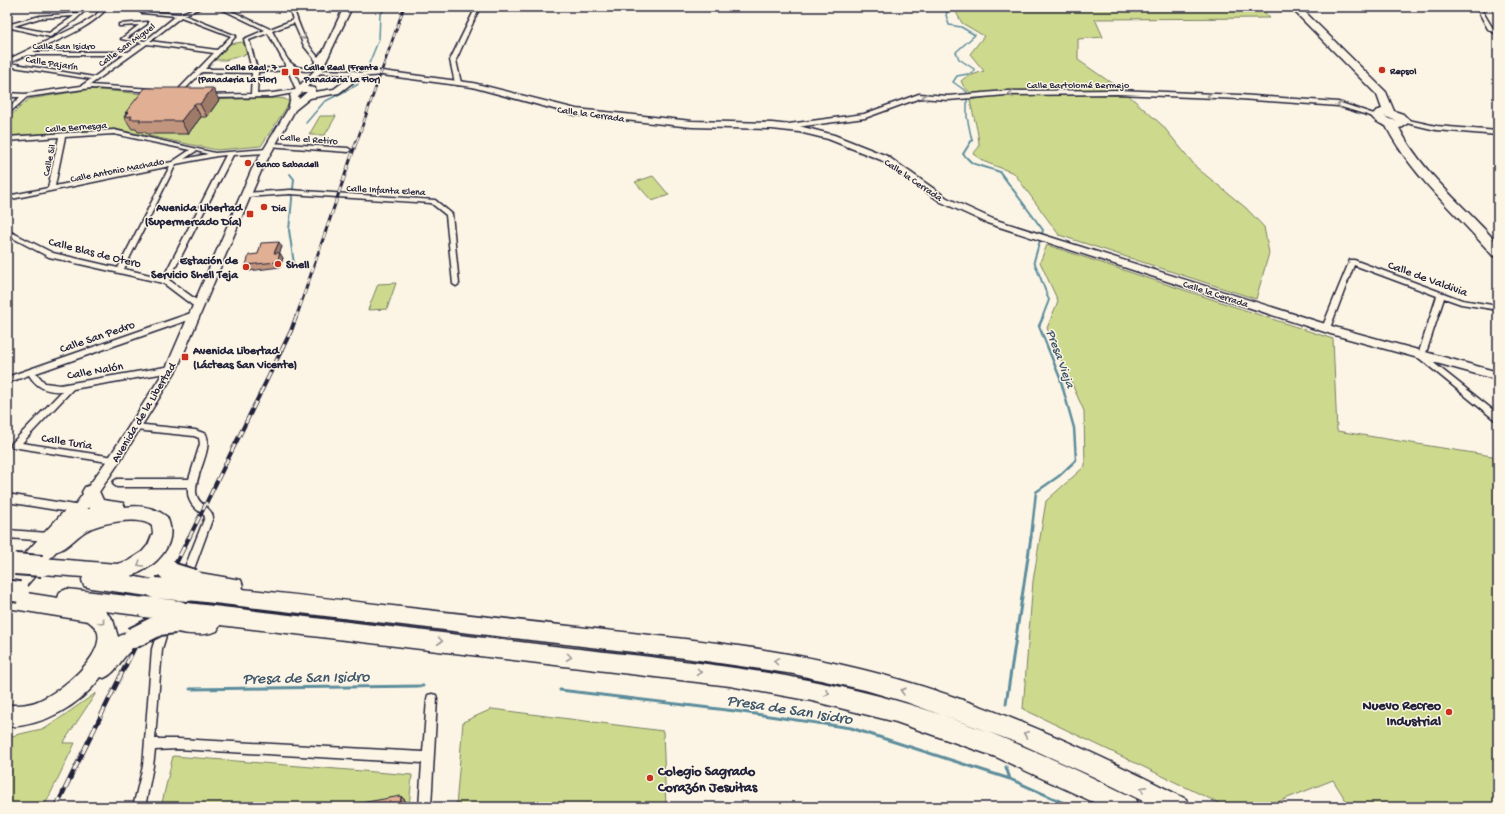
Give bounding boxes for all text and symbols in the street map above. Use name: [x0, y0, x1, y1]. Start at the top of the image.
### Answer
street label: Calle San Miguel: [97, 21, 158, 70]
one-way arrow: [298, 33, 306, 40]
street label: Calle San Isidro: [32, 41, 96, 53]
street label: Calle Pajarín: [25, 54, 79, 74]
place label: Calle Real, 7 (Panaderia La Flor): [198, 62, 278, 86]
place label: Calle Real (Frente Panaderia La Flor): [303, 62, 381, 86]
marker: Repsol: [1377, 65, 1387, 75]
place label: Repsol: [1389, 66, 1417, 78]
marker: Calle Real, 7 (Panaderia La Flor): [280, 67, 290, 77]
marker: Calle Real (Frente Panaderia La Flor): [291, 67, 301, 77]
street label: Calle Bartolomé Bermejo: [1027, 80, 1129, 92]
one-way arrow: [1008, 89, 1014, 98]
one-way arrow: [1207, 91, 1213, 100]
one-way arrow: [922, 92, 928, 101]
one-way arrow: [1337, 102, 1343, 110]
street label: Calle la Cerrada: [556, 104, 625, 126]
street label: Calle Bernesga: [45, 120, 108, 136]
street label: Calle el Retiro: [279, 132, 338, 148]
street label: Calle Sil: [41, 144, 59, 177]
street label: Calle Antonio Machado: [70, 156, 165, 186]
street label: Calle la Cerrada: [881, 157, 945, 205]
marker: Banco Sabadell: [243, 158, 253, 168]
place label: Banco Sabadell: [255, 159, 320, 171]
street label: Calle Infanta Elena: [346, 183, 426, 199]
place label: Avenida Libertad (Supermercado Día): [145, 202, 244, 230]
marker: Dia: [259, 202, 269, 212]
place label: Dia: [271, 203, 288, 215]
marker: Avenida Libertad (Supermercado Día): [245, 209, 255, 219]
street label: Calle Blas de Otero: [47, 236, 142, 272]
place label: Estación de Servicio Shell Teja: [151, 255, 239, 283]
marker: Shell: [273, 259, 283, 269]
place label: Shell: [286, 259, 310, 273]
street label: Calle de Valdivia: [1386, 259, 1469, 301]
marker: Estación de Servicio Shell Teja: [241, 262, 251, 272]
street label: Calle la Cerrada: [1181, 279, 1250, 311]
street label: Calle San Pedro: [58, 318, 137, 357]
water label: Presa Vieja: [1042, 327, 1077, 391]
place label: Avenida Libertad (Lácteas San Vicente): [192, 345, 297, 373]
marker: Avenida Libertad (Lácteas San Vicente): [180, 352, 190, 362]
street label: Calle Nalón: [66, 360, 125, 384]
street label: Avenida de la Libertad: [109, 360, 181, 465]
street label: Calle Turia: [40, 432, 93, 454]
one-way arrow: [137, 559, 144, 566]
one-way arrow: [97, 618, 104, 625]
one-way arrow: [437, 636, 443, 645]
one-way arrow: [566, 652, 573, 661]
one-way arrow: [773, 658, 780, 666]
one-way arrow: [696, 667, 702, 676]
water label: Presa de San Isidro: [242, 669, 370, 690]
one-way arrow: [900, 687, 907, 696]
one-way arrow: [823, 689, 830, 697]
water label: Presa de San Isidro: [725, 692, 854, 731]
place label: Nuevo Recreo Industrial: [1363, 698, 1442, 731]
marker: Nuevo Recreo Industrial: [1444, 707, 1454, 717]
one-way arrow: [1022, 731, 1030, 739]
place label: Colegio Sagrado Corazón Jesuitas: [657, 764, 758, 797]
marker: Colegio Sagrado Corazón Jesuitas: [645, 773, 655, 783]
one-way arrow: [1140, 786, 1148, 793]

